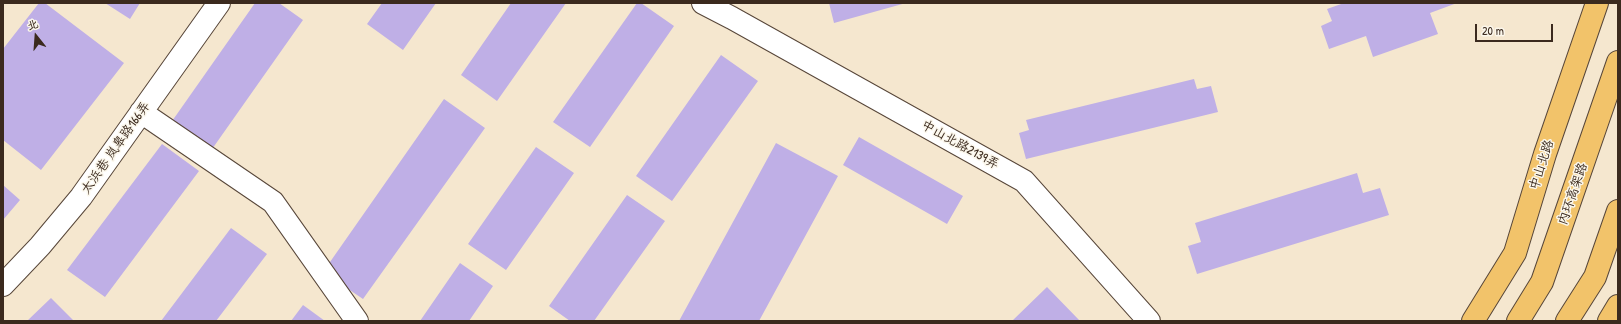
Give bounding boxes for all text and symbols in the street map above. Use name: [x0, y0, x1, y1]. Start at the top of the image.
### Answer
north arrow: [16, 16, 56, 56]
text: 北: [25, 16, 40, 33]
scale bar: [1477, 16, 1555, 42]
text: 20 m: [1482, 22, 1504, 39]
street label: 太浜巷 岚皋路166弄: [78, 99, 154, 197]
street label: 中山北路2139弄: [918, 117, 1002, 173]
street label: 中山北路: [1527, 138, 1557, 192]
street label: 内环高架路: [1555, 161, 1591, 227]

